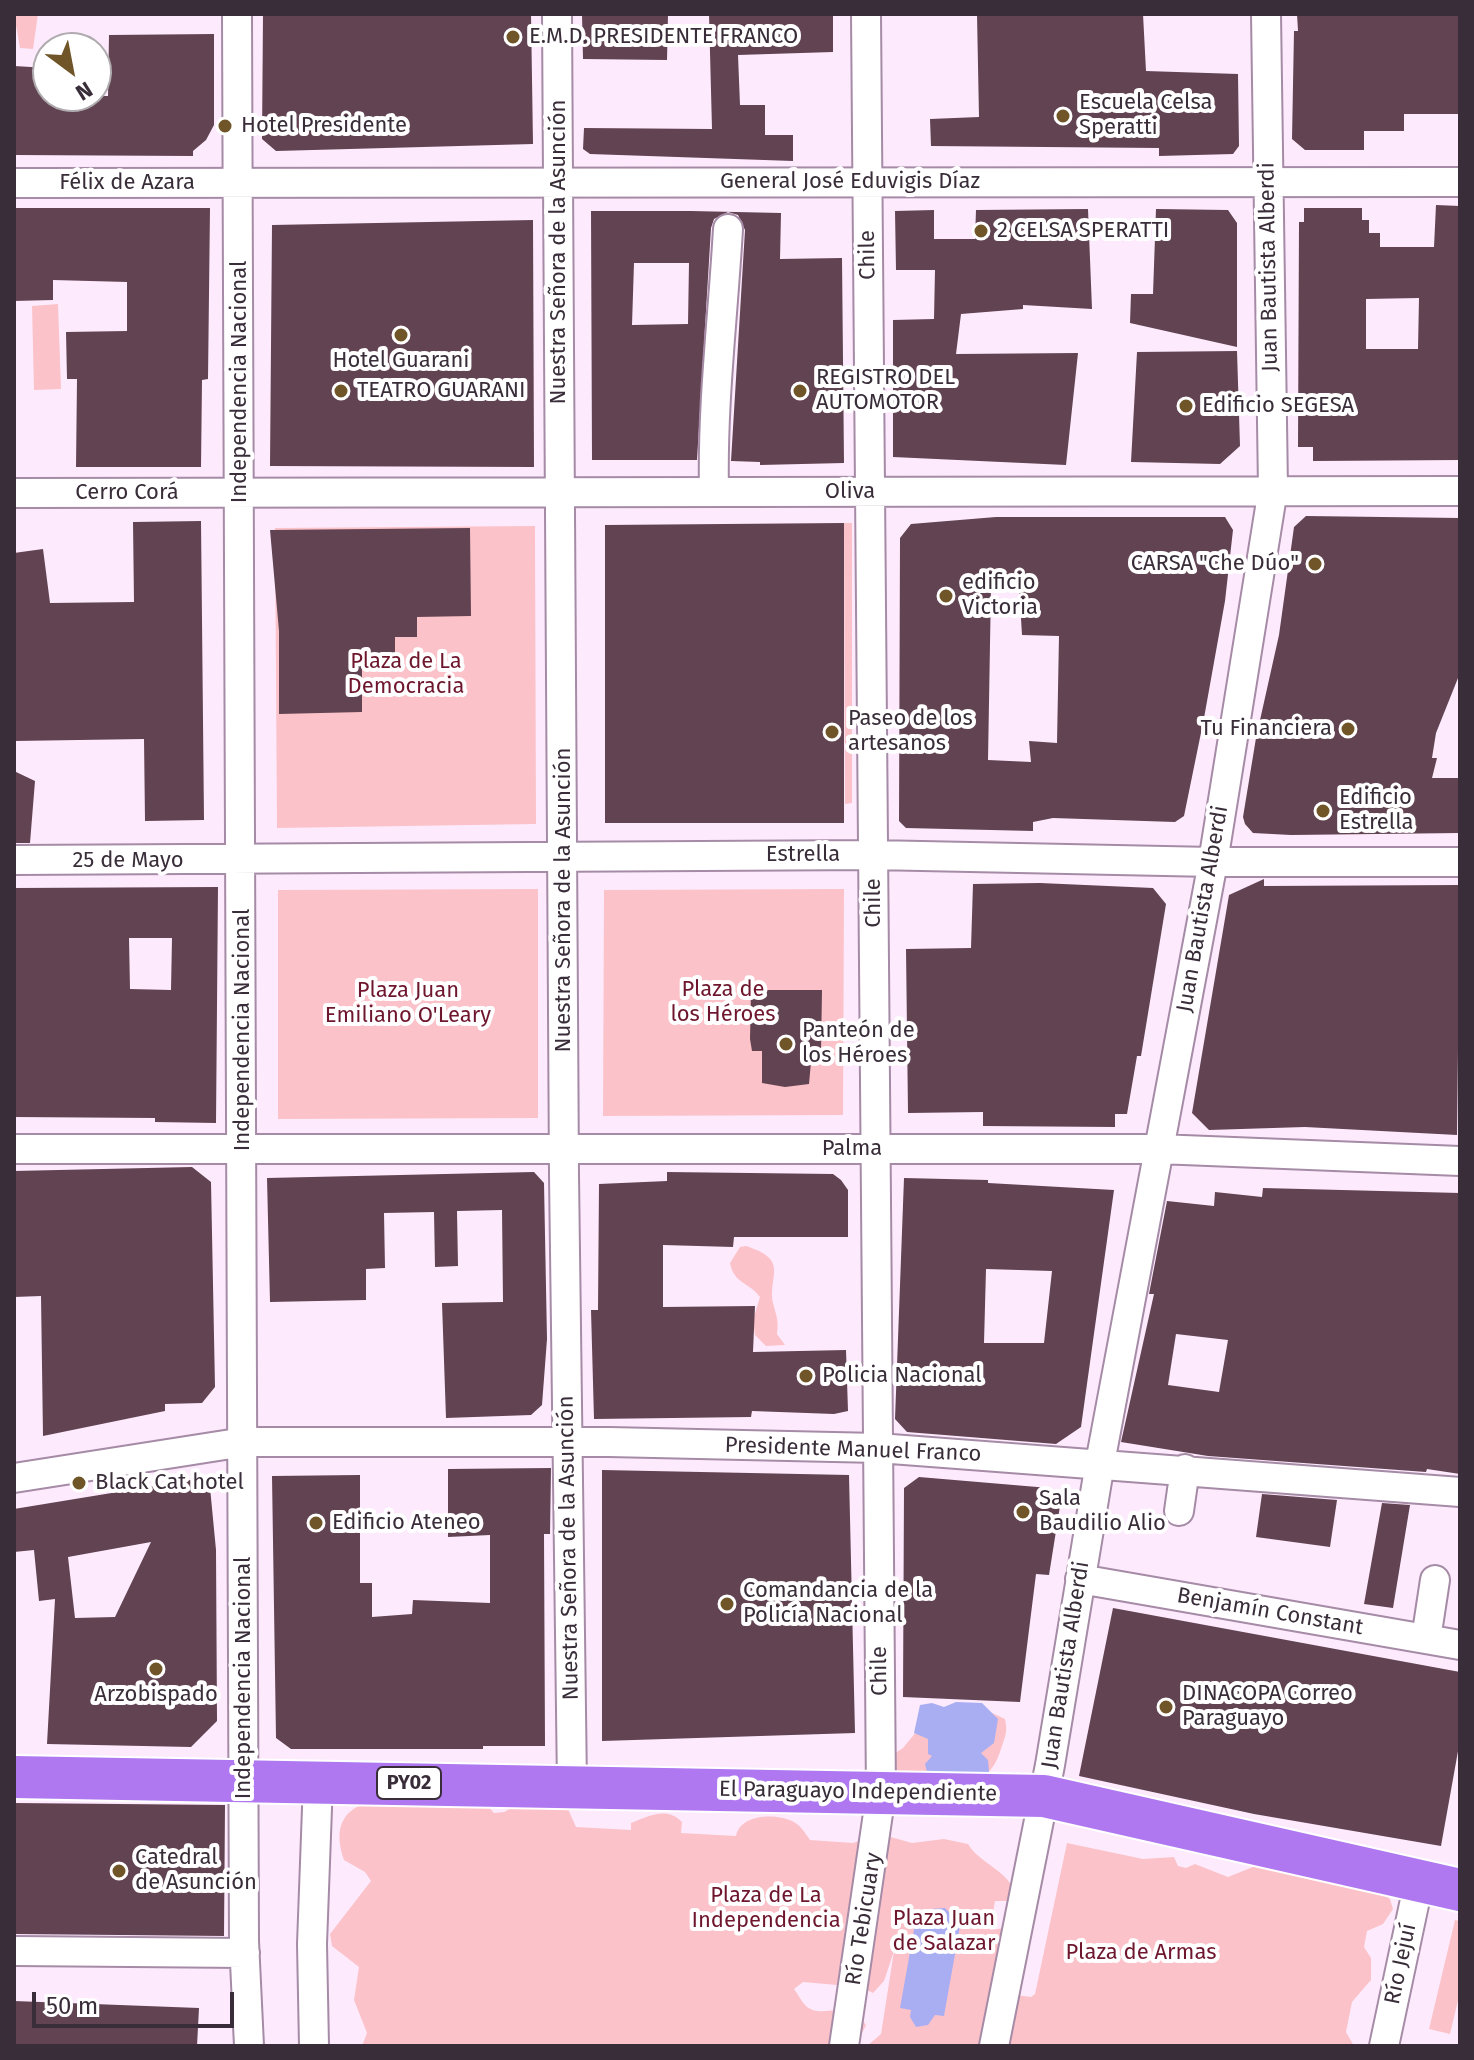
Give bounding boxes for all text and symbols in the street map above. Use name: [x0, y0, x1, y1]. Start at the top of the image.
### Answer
place label: E.M.D. PRESIDENTE FRANCO: [529, 24, 798, 50]
marker: E.M.D. PRESIDENTE FRANCO: [504, 28, 522, 46]
north arrow: [32, 32, 112, 112]
text: N: [71, 76, 97, 106]
place label: Escuela Celsa Speratti: [1079, 90, 1212, 142]
street label: Nuestra Señora de la Asunción: [546, 100, 572, 404]
marker: Escuela Celsa Speratti: [1054, 107, 1072, 125]
place label: Hotel Presidente: [241, 113, 407, 139]
marker: Hotel Presidente: [216, 117, 234, 135]
street label: Juan Bautista Alberdi: [1254, 162, 1284, 372]
street label: General José Eduvigis Díaz: [720, 169, 980, 195]
street label: Félix de Azara: [59, 170, 195, 196]
place label: 2 CELSA SPERATTI: [997, 218, 1169, 244]
marker: 2 CELSA SPERATTI: [972, 222, 990, 240]
street label: Chile: [854, 230, 882, 280]
street label: Independencia Nacional: [227, 261, 253, 503]
marker: Hotel Guarani: [392, 326, 410, 344]
place label: Hotel Guarani: [332, 348, 470, 374]
place label: REGISTRO DEL AUTOMOTOR: [816, 365, 955, 416]
place label: TEATRO GUARANI: [357, 378, 525, 404]
marker: TEATRO GUARANI: [332, 382, 350, 400]
marker: REGISTRO DEL AUTOMOTOR: [791, 382, 809, 400]
place label: Edificio SEGESA: [1202, 393, 1354, 419]
marker: Edificio SEGESA: [1177, 397, 1195, 415]
street label: Oliva: [825, 479, 875, 505]
street label: Cerro Corá: [75, 480, 179, 506]
place label: CARSA "Che Dúo": [1131, 551, 1299, 577]
marker: CARSA "Che Dúo": [1306, 555, 1324, 573]
place label: edificio Victoria: [962, 570, 1038, 622]
marker: edificio Victoria: [937, 587, 955, 605]
park label: Plaza de La Democracia: [348, 649, 464, 700]
place label: Paseo de los artesanos: [848, 706, 973, 758]
place label: Tu Financiera: [1200, 716, 1332, 742]
marker: Tu Financiera: [1339, 720, 1357, 738]
marker: Paseo de los artesanos: [823, 723, 841, 741]
street label: Nuestra Señora de la Asunción: [551, 748, 577, 1052]
place label: Edificio Estrella: [1339, 785, 1413, 836]
marker: Edificio Estrella: [1314, 802, 1332, 820]
street label: Juan Bautista Alberdi: [1172, 803, 1234, 1015]
street label: Estrella: [766, 842, 840, 868]
street label: 25 de Mayo: [72, 848, 184, 874]
street label: Chile: [861, 878, 887, 928]
street label: Independencia Nacional: [230, 909, 256, 1151]
park label: Plaza de los Héroes: [670, 977, 776, 1028]
park label: Plaza Juan Emiliano O'Leary: [325, 978, 491, 1030]
place label: Panteón de los Héroes: [802, 1018, 915, 1070]
marker: Panteón de los Héroes: [777, 1035, 795, 1053]
street label: Palma: [822, 1136, 882, 1162]
place label: Policia Nacional: [822, 1363, 982, 1389]
marker: Policia Nacional: [797, 1367, 815, 1385]
street label: Nuestra Señora de la Asunción: [553, 1395, 585, 1701]
street label: Presidente Manuel Franco: [724, 1432, 982, 1468]
place label: Black Cat hotel: [95, 1470, 244, 1496]
marker: Black Cat hotel: [70, 1474, 88, 1492]
place label: Sala Baudilio Alio: [1039, 1486, 1166, 1538]
marker: Sala Baudilio Alio: [1014, 1503, 1032, 1521]
place label: Edificio Ateneo: [332, 1510, 481, 1536]
marker: Edificio Ateneo: [307, 1514, 325, 1532]
street label: Independencia Nacional: [231, 1557, 257, 1799]
street label: Juan Bautista Alberdi: [1037, 1559, 1095, 1771]
place label: Comandancia de la Policía Nacional: [743, 1578, 933, 1630]
street label: Benjamín Constant: [1175, 1583, 1365, 1641]
marker: Comandancia de la Policía Nacional: [718, 1595, 736, 1613]
street label: Chile: [866, 1646, 894, 1696]
marker: Arzobispado: [147, 1660, 165, 1678]
place label: DINACOPA Correo Paraguayo: [1182, 1681, 1353, 1732]
place label: Arzobispado: [94, 1682, 218, 1708]
marker: DINACOPA Correo Paraguayo: [1157, 1698, 1175, 1716]
road number: PY02: [377, 1767, 441, 1799]
street label: El Paraguayo Independiente: [719, 1776, 997, 1808]
place label: Catedral de Asunción: [135, 1845, 257, 1896]
street label: Río Tebicuary: [840, 1851, 888, 1987]
marker: Catedral de Asunción: [110, 1862, 128, 1880]
park label: Plaza de La Independencia: [691, 1883, 841, 1934]
park label: Plaza Juan de Salazar: [893, 1906, 995, 1958]
street label: Río Jejuí: [1380, 1921, 1422, 2007]
park label: Plaza de Armas: [1066, 1940, 1216, 1966]
scale bar: [36, 1976, 238, 2026]
text: 50 m: [46, 1992, 98, 2020]

